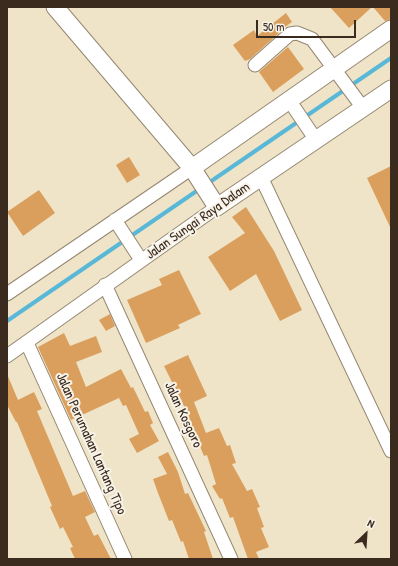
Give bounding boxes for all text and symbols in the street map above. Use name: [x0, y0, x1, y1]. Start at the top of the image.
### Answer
scale bar: [258, 12, 358, 38]
text: 50 m: [263, 18, 284, 35]
street label: Jalan Sungai Raya Dalam: [143, 179, 253, 263]
street label: Jalan Perumahan Lantang Tipo: [52, 371, 130, 517]
street label: Jalan Kosgoro: [160, 379, 206, 451]
north arrow: [346, 514, 386, 554]
text: N: [365, 516, 377, 531]

